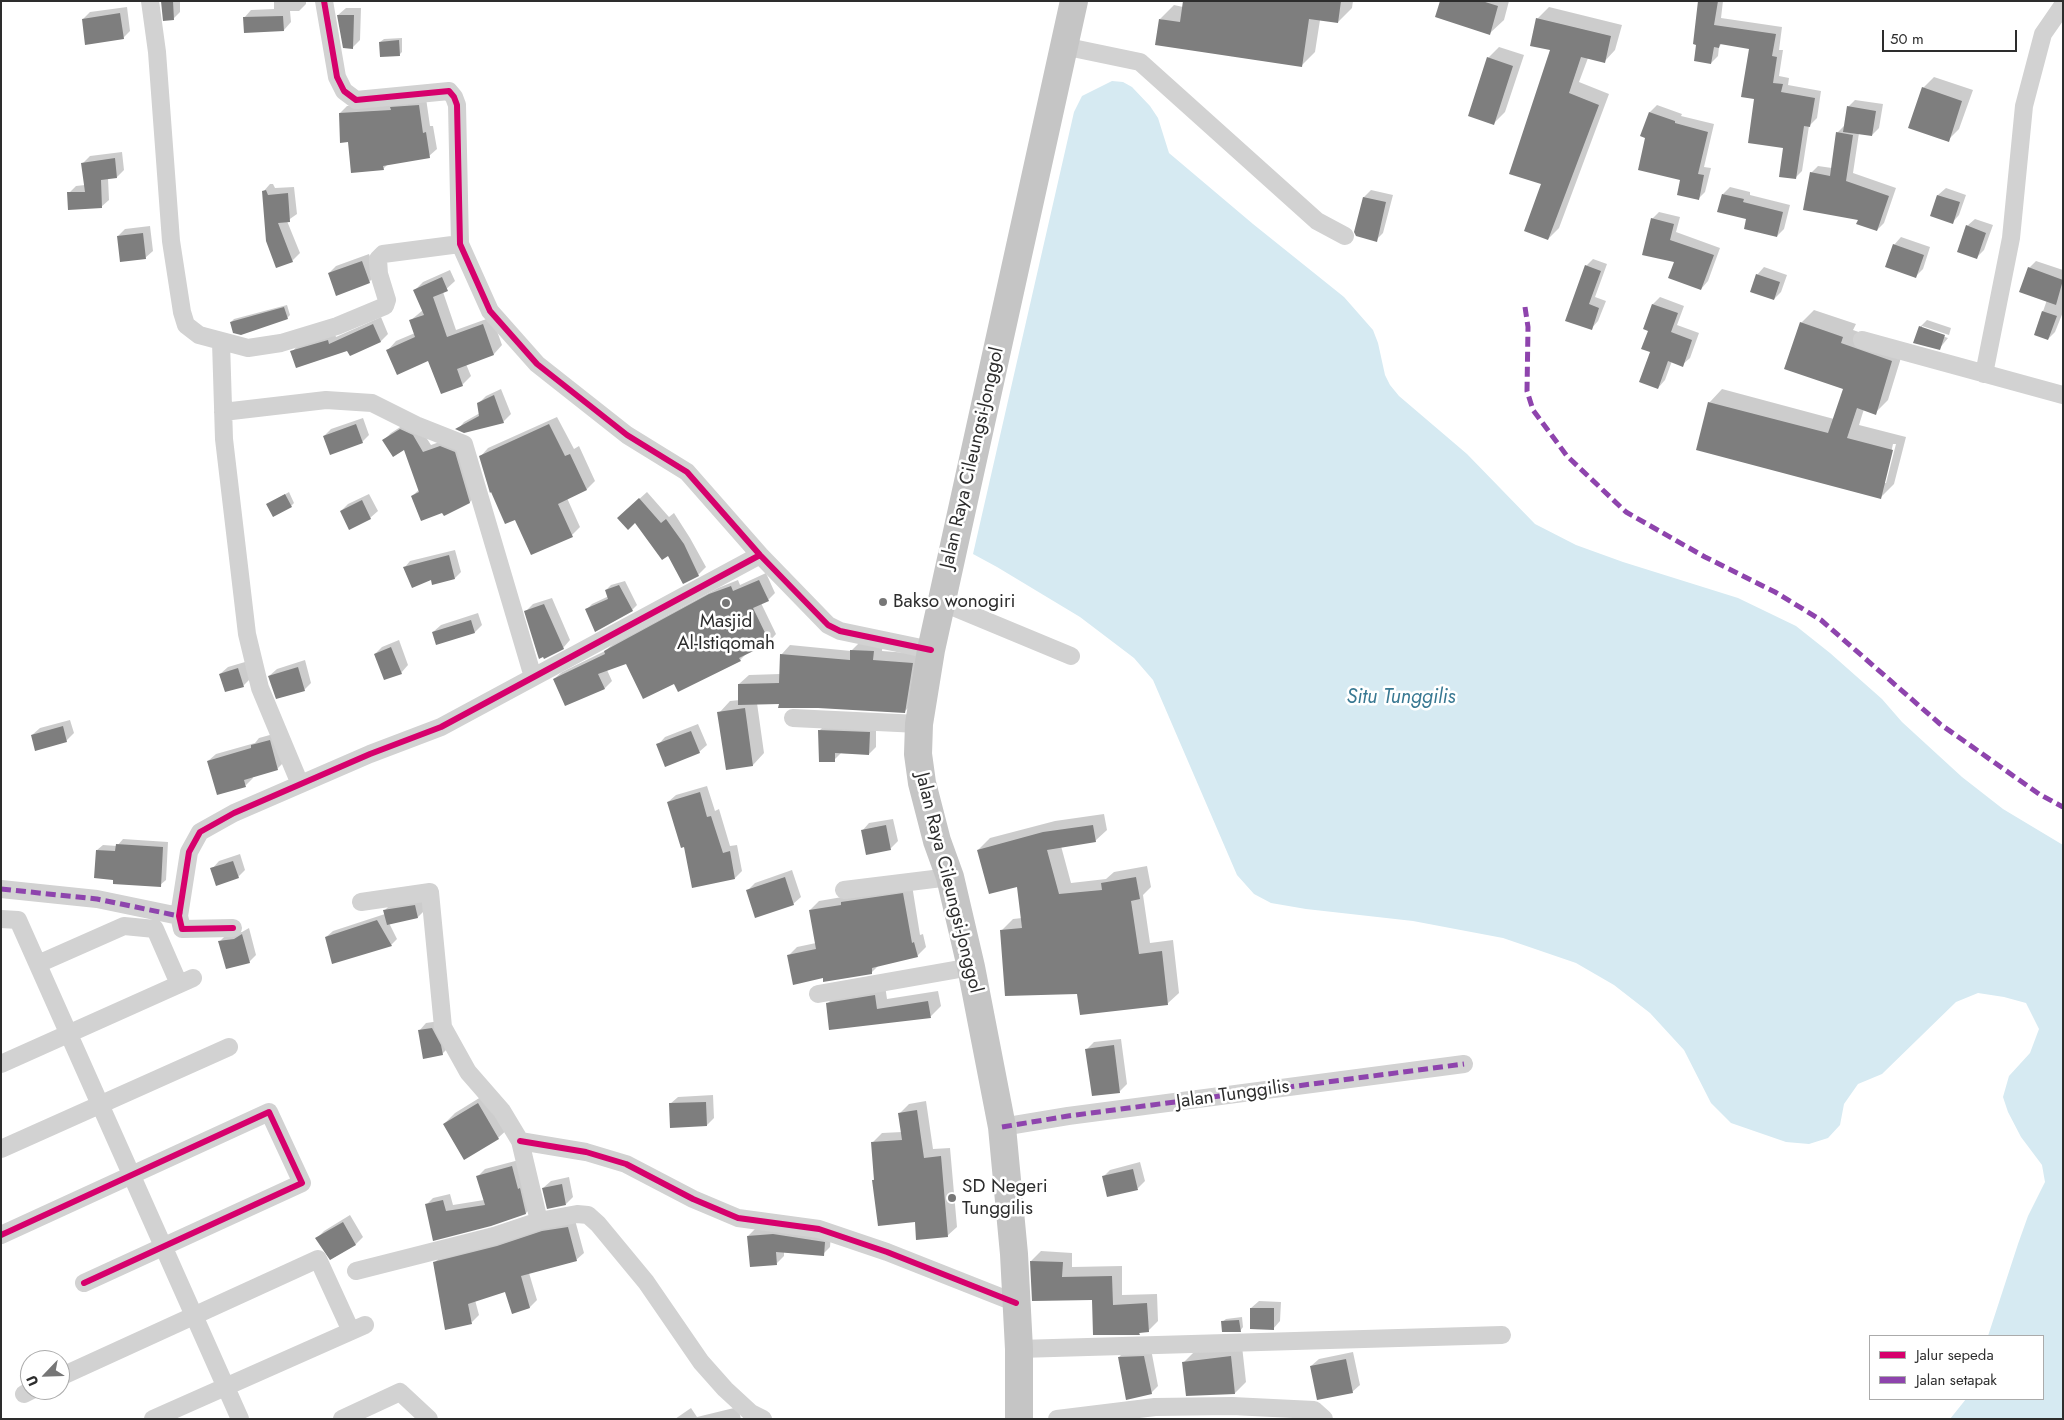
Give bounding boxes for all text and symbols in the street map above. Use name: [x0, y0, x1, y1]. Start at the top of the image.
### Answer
scale bar: [1884, 20, 2019, 52]
text: 50 m: [1890, 28, 1924, 50]
street label: Jalan Raya Cileungsi-Jonggol: [936, 345, 1010, 571]
place label: Bakso wonogiri: [893, 591, 1015, 613]
marker: Bakso wonogiri: [877, 596, 889, 608]
marker: Masjid Al-Istiqomah: [720, 597, 732, 609]
place label: Masjid Al-Istiqomah: [677, 611, 775, 655]
water label: Situ Tunggilis: [1347, 686, 1455, 710]
street label: Jalan Raya Cileungsi-Jonggol: [910, 770, 986, 996]
street label: Jalan Tunggilis: [1175, 1076, 1291, 1114]
place label: SD Negeri Tunggilis: [962, 1176, 1048, 1220]
marker: SD Negeri Tunggilis: [946, 1192, 958, 1204]
legend: [1869, 1335, 2044, 1400]
text: Jalur sepeda: [1916, 1344, 1994, 1366]
north arrow: [20, 1350, 70, 1400]
text: Jalan setapak: [1916, 1369, 1997, 1391]
text: U: [21, 1372, 43, 1389]

